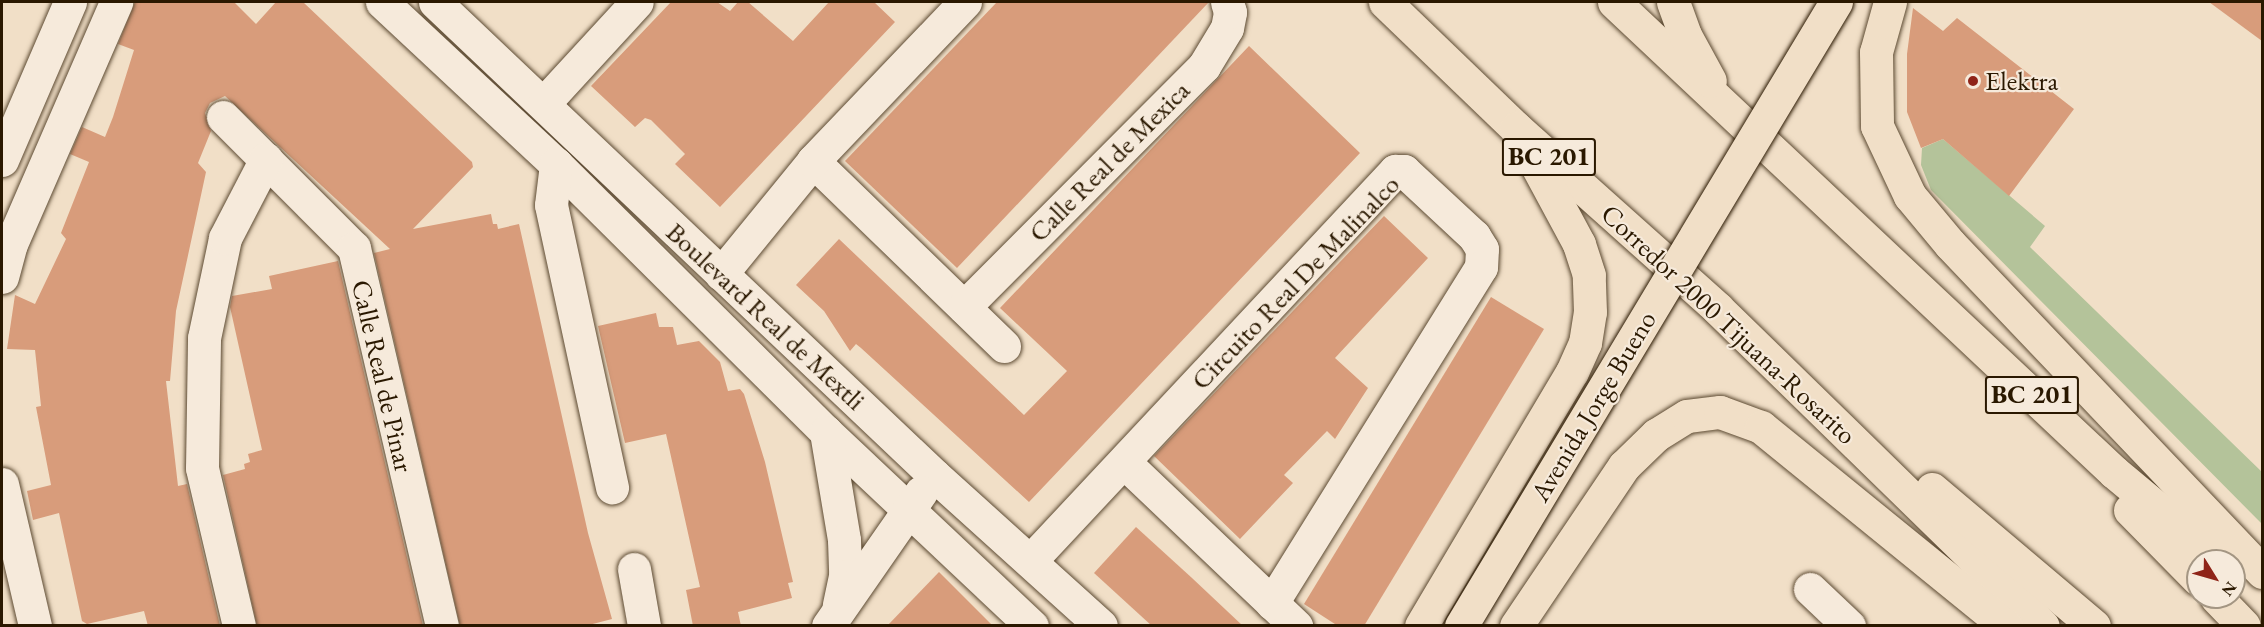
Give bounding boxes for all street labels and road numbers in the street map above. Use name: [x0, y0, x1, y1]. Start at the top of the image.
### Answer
street label: Calle Real de Mexica: [1022, 74, 1196, 248]
road number: BC 201: [1501, 134, 1597, 180]
street label: Circuito Real De Malinalco: [1184, 168, 1406, 396]
street label: Corredor 2000 Tijuana-Rosarito: [1595, 197, 1863, 451]
street label: Boulevard Real de Mextli: [660, 216, 872, 416]
street label: Calle Real de Pinar: [345, 277, 421, 475]
street label: Avenida Jorge Bueno: [1523, 305, 1663, 507]
road number: BC 201: [1984, 372, 2080, 418]

